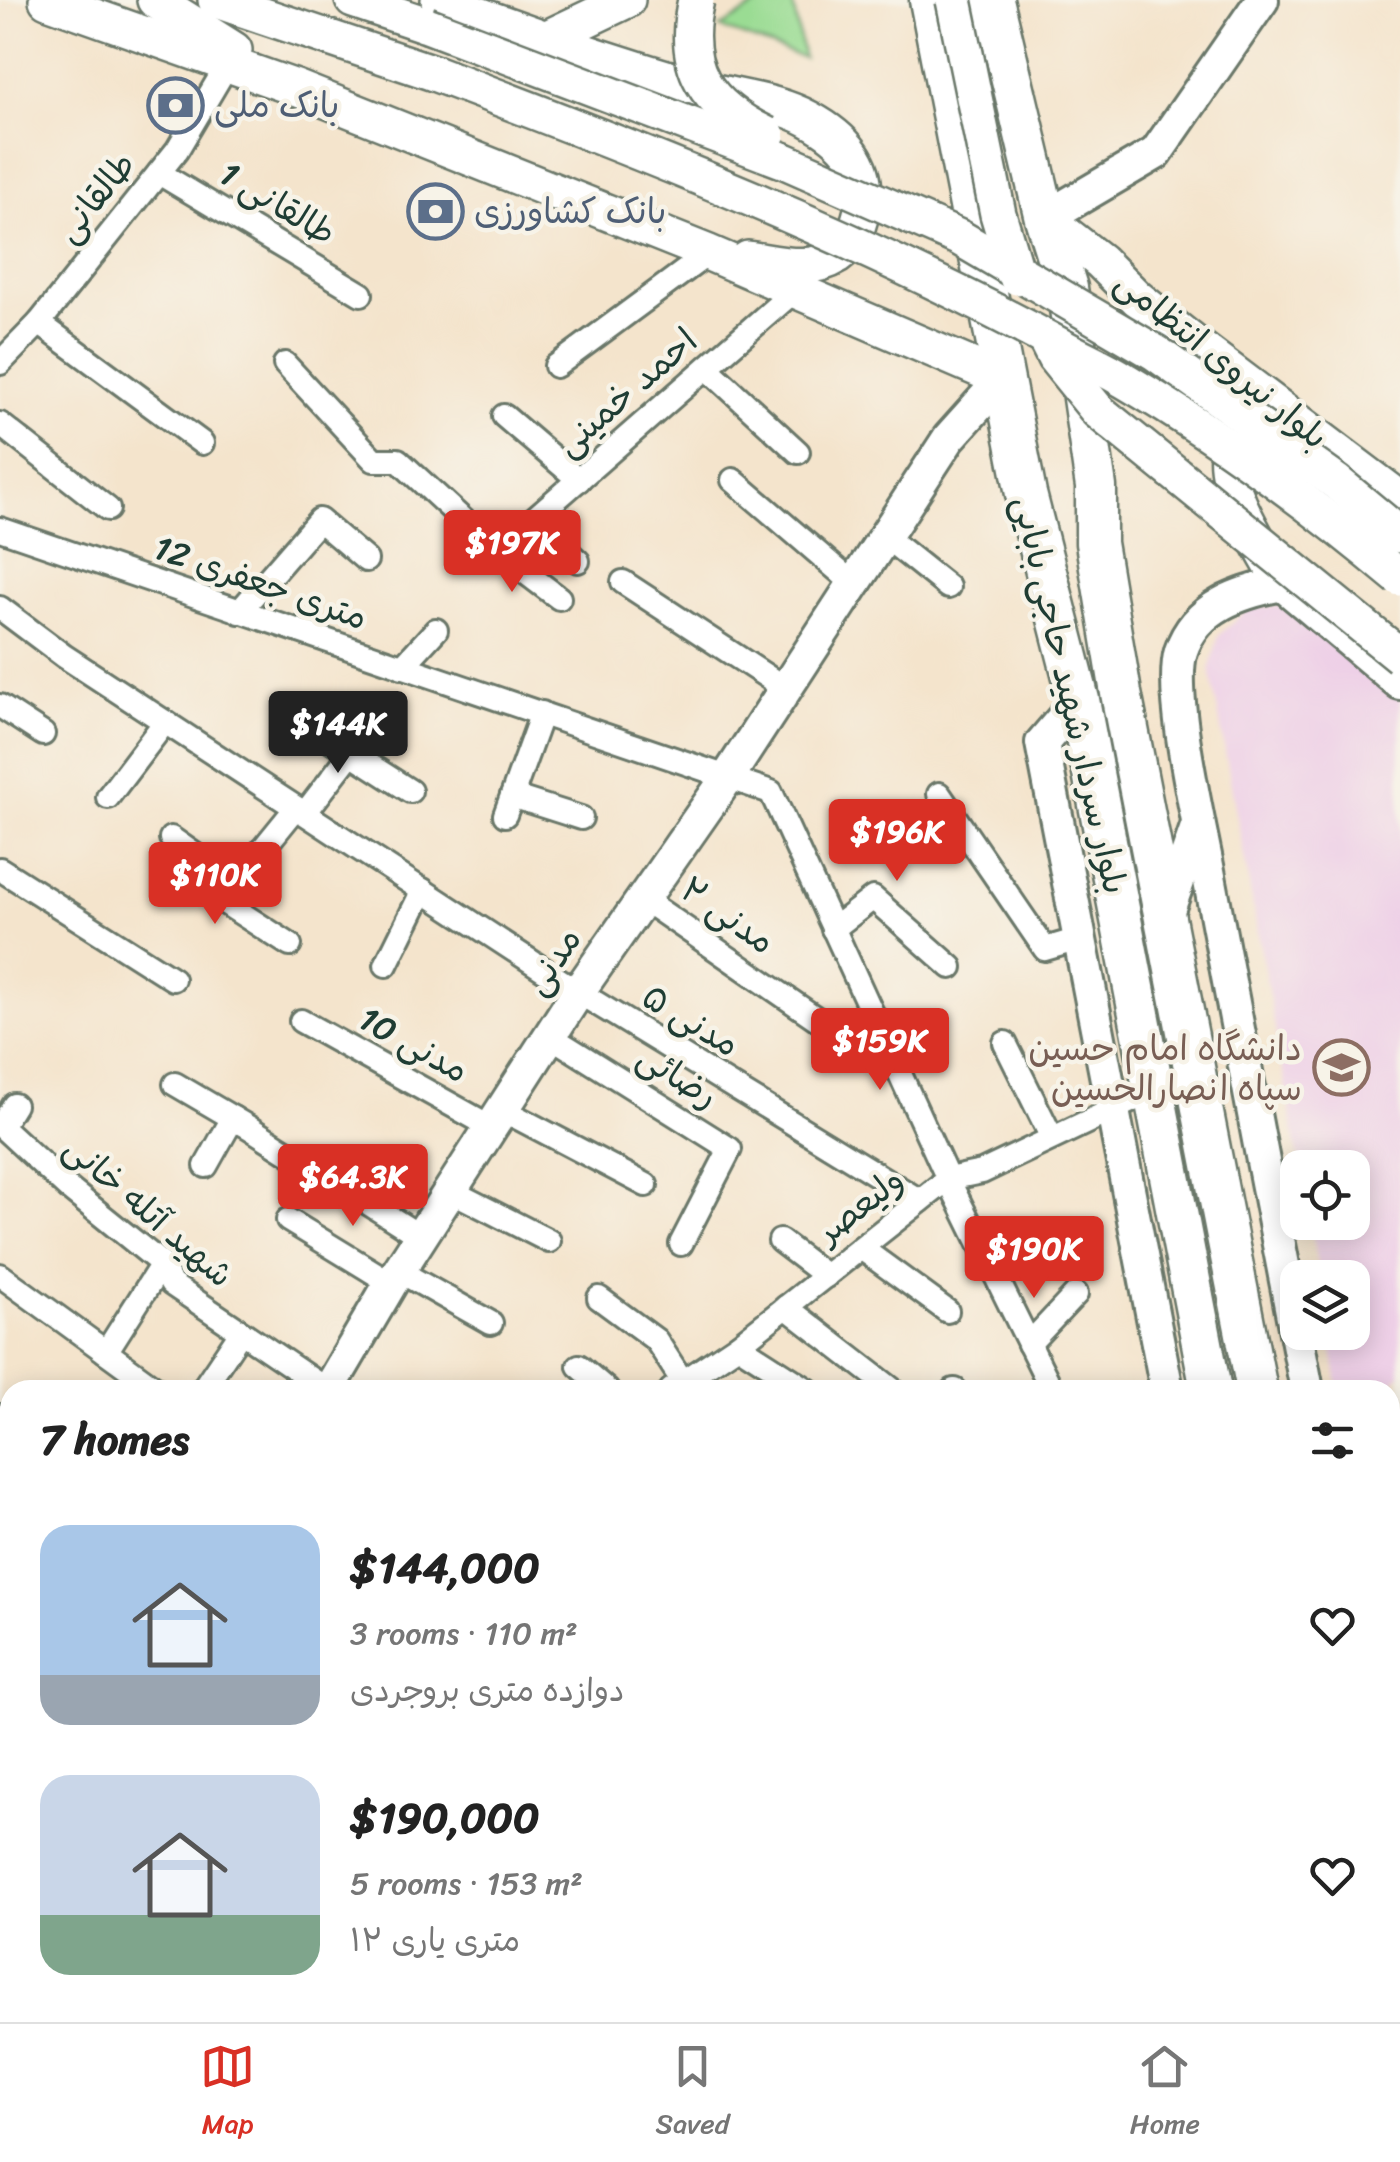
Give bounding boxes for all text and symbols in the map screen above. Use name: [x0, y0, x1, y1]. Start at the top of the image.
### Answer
place label: بانک ملی: [214, 74, 340, 136]
bank icon: بانک ملی: [145, 75, 205, 135]
street label: طالقانی: [38, 137, 152, 257]
street label: طالقانی 1: [207, 143, 349, 263]
place label: بانک کشاورزی: [474, 180, 666, 242]
bank icon: بانک کشاورزی: [405, 181, 465, 241]
street label: بلوار نیروی انتظامی: [1101, 253, 1343, 465]
street label: احمد خمینی: [540, 312, 712, 472]
street label: بلوار سردار شهید حاجی بابایی: [995, 490, 1147, 900]
pin: $197K: [442, 510, 582, 595]
text: $197K: [466, 514, 558, 571]
street label: 12 متری جعفری: [146, 516, 376, 648]
pin: $144K: [268, 691, 408, 776]
text: $144K: [291, 695, 385, 752]
pin: $196K: [827, 799, 967, 884]
text: $196K: [851, 803, 943, 860]
pin: $110K: [145, 842, 285, 927]
text: $110K: [171, 846, 259, 903]
street label: مدنی ۲: [667, 859, 789, 971]
street label: مدنی: [506, 914, 598, 1008]
street label: مدنی ۵: [630, 966, 752, 1074]
street label: مدنی 10: [347, 988, 481, 1100]
pin: $159K: [810, 1008, 950, 1093]
text: $159K: [833, 1012, 927, 1069]
place label: دانشگاه امام حسین سپاه انصارالحسین: [1028, 1017, 1302, 1119]
street label: رضائی: [625, 1027, 731, 1125]
school or university icon: دانشگاه امام حسین سپاه انصارالحسین: [1311, 1038, 1371, 1098]
street label: شهید آتله خانی: [49, 1119, 249, 1303]
pin: $64.3K: [272, 1144, 434, 1229]
text: $64.3K: [300, 1148, 406, 1205]
street label: ولیعصر: [800, 1150, 918, 1262]
map controls: [1280, 1150, 1370, 1350]
button: locate: [1280, 1150, 1370, 1240]
pin: $190K: [964, 1216, 1104, 1301]
text: $190K: [987, 1220, 1081, 1277]
button: layers: [1280, 1260, 1370, 1350]
text: 7 homes: [40, 1403, 189, 1477]
icon: filters: [1305, 1413, 1360, 1468]
text: $144,000: [350, 1531, 540, 1605]
icon: home: [120, 1565, 240, 1685]
icon: heart: [1305, 1598, 1360, 1653]
text: 3 rooms · 110 m²: [350, 1605, 578, 1662]
text: دوازده متری بروجردی: [350, 1662, 624, 1719]
text: $190,000: [350, 1781, 540, 1855]
icon: home: [120, 1815, 240, 1935]
icon: heart: [1305, 1848, 1360, 1903]
text: 5 rooms · 153 m²: [350, 1855, 583, 1912]
text: ۱۲ متری یاری: [350, 1912, 520, 1969]
tab: Map: [200, 2039, 255, 2148]
tab: Saved: [656, 2039, 729, 2148]
tab: Home: [1130, 2039, 1200, 2148]

